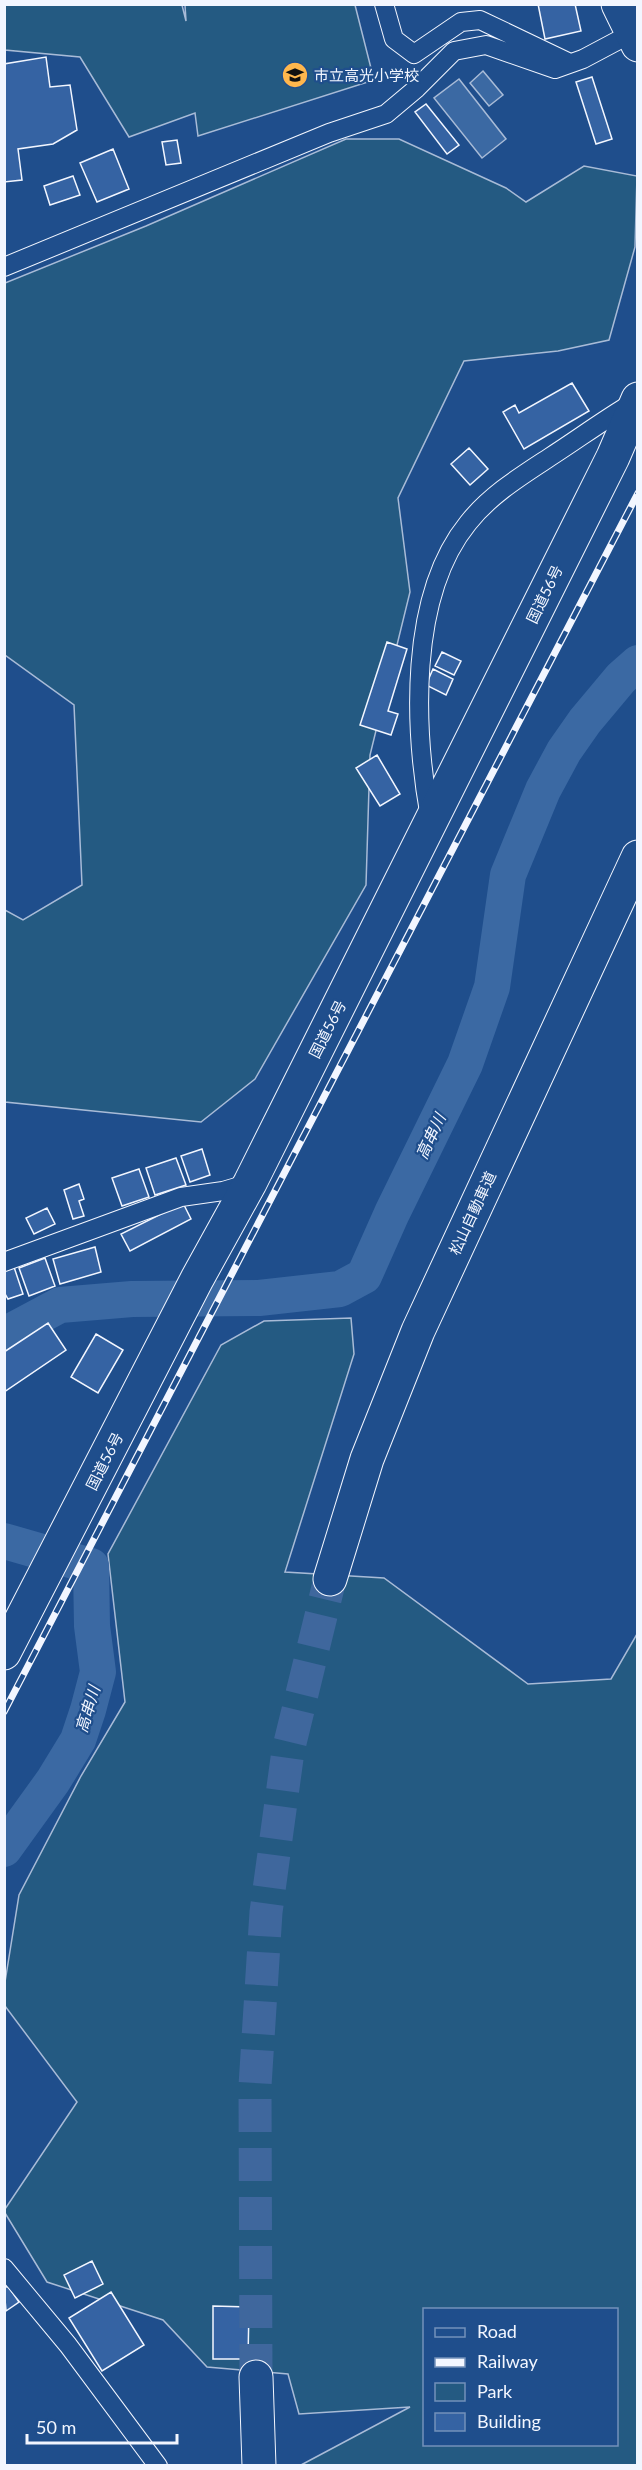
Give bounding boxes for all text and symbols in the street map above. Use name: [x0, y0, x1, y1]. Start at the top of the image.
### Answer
school or university icon: 市立高光小学校: [280, 60, 310, 90]
place label: 市立高光小学校: [314, 66, 419, 84]
street label: 国道56号: [522, 562, 566, 626]
street label: 国道56号: [305, 997, 349, 1061]
water label: 高串川: [411, 1108, 450, 1162]
street label: 松山自動車道: [445, 1168, 499, 1258]
street label: 国道56号: [82, 1429, 126, 1493]
water label: 高串川: [71, 1681, 104, 1735]
legend: [423, 2308, 618, 2446]
text: Road: [477, 2320, 517, 2342]
text: Railway: [477, 2350, 538, 2372]
text: Park: [477, 2380, 513, 2402]
scale bar: [27, 2407, 177, 2445]
text: Building: [477, 2410, 541, 2432]
text: 50 m: [36, 2416, 76, 2438]

